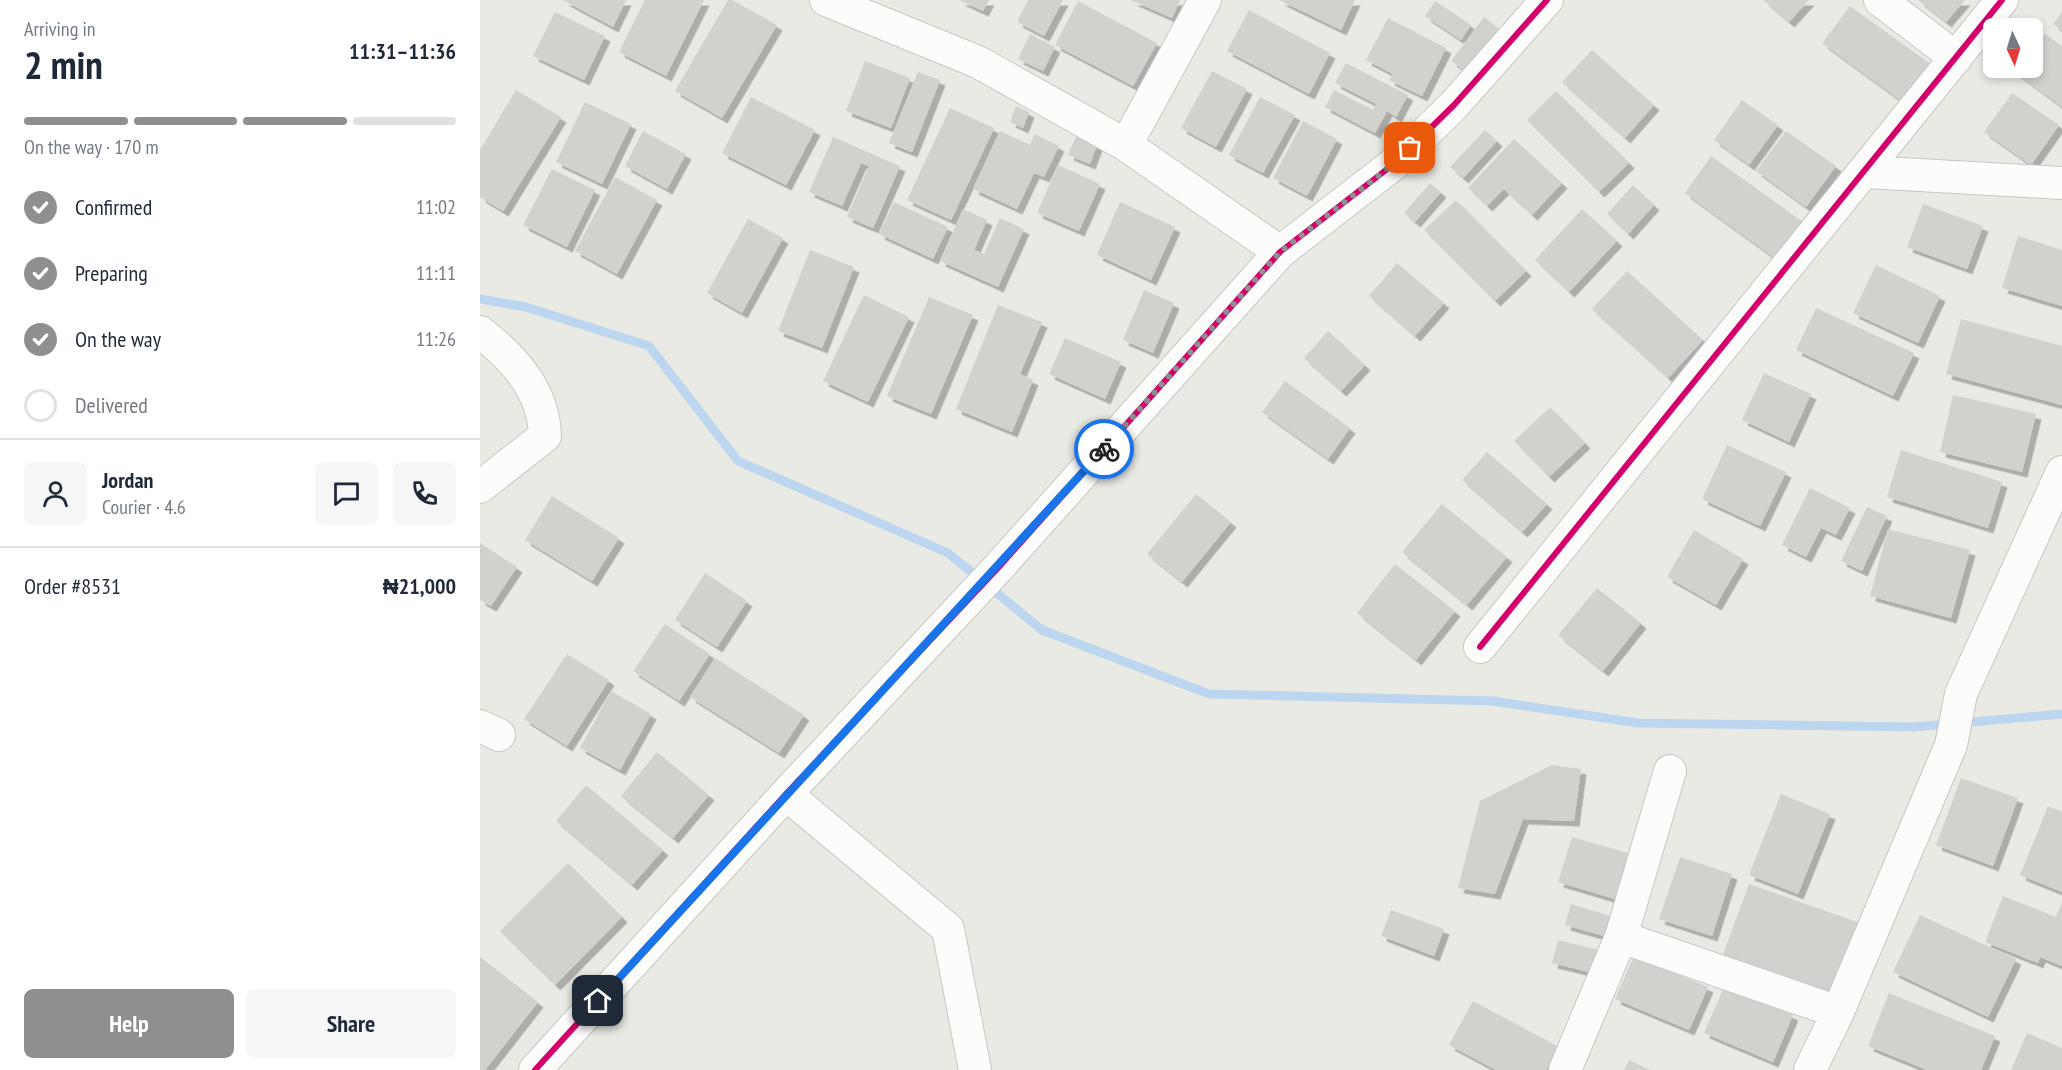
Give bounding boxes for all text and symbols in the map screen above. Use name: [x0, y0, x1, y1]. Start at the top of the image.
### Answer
text: Arriving in: [24, 16, 96, 42]
north arrow: [1983, 18, 2043, 78]
map controls: [1983, 18, 2043, 78]
text: 11:31–11:36: [349, 37, 456, 65]
text: 2 min: [24, 39, 103, 90]
pin: [1384, 122, 1435, 173]
icon: bag: [1393, 131, 1426, 164]
text: On the way · 170 m: [24, 134, 159, 160]
icon: check: [24, 191, 57, 224]
text: Confirmed: [75, 193, 152, 221]
text: 11:02: [416, 194, 456, 220]
icon: check: [24, 257, 57, 290]
text: Preparing: [75, 259, 148, 287]
text: 11:11: [416, 260, 456, 286]
icon: check: [24, 323, 57, 356]
text: On the way: [75, 325, 161, 353]
text: 11:26: [416, 326, 456, 352]
text: Delivered: [75, 391, 148, 419]
courier: [1074, 419, 1134, 479]
icon: bike: [1088, 433, 1121, 466]
button: person: [24, 462, 87, 525]
button: chat: [315, 462, 378, 525]
button: phone: [393, 462, 456, 525]
text: Jordan: [102, 466, 153, 494]
text: Courier · 4.6: [102, 494, 186, 520]
text: Order #8531: [24, 572, 121, 600]
text: ₦21,000: [383, 572, 456, 600]
pin: [572, 975, 623, 1026]
icon: home: [581, 984, 614, 1017]
button: Help: [24, 989, 234, 1058]
button: Share: [246, 989, 456, 1058]

